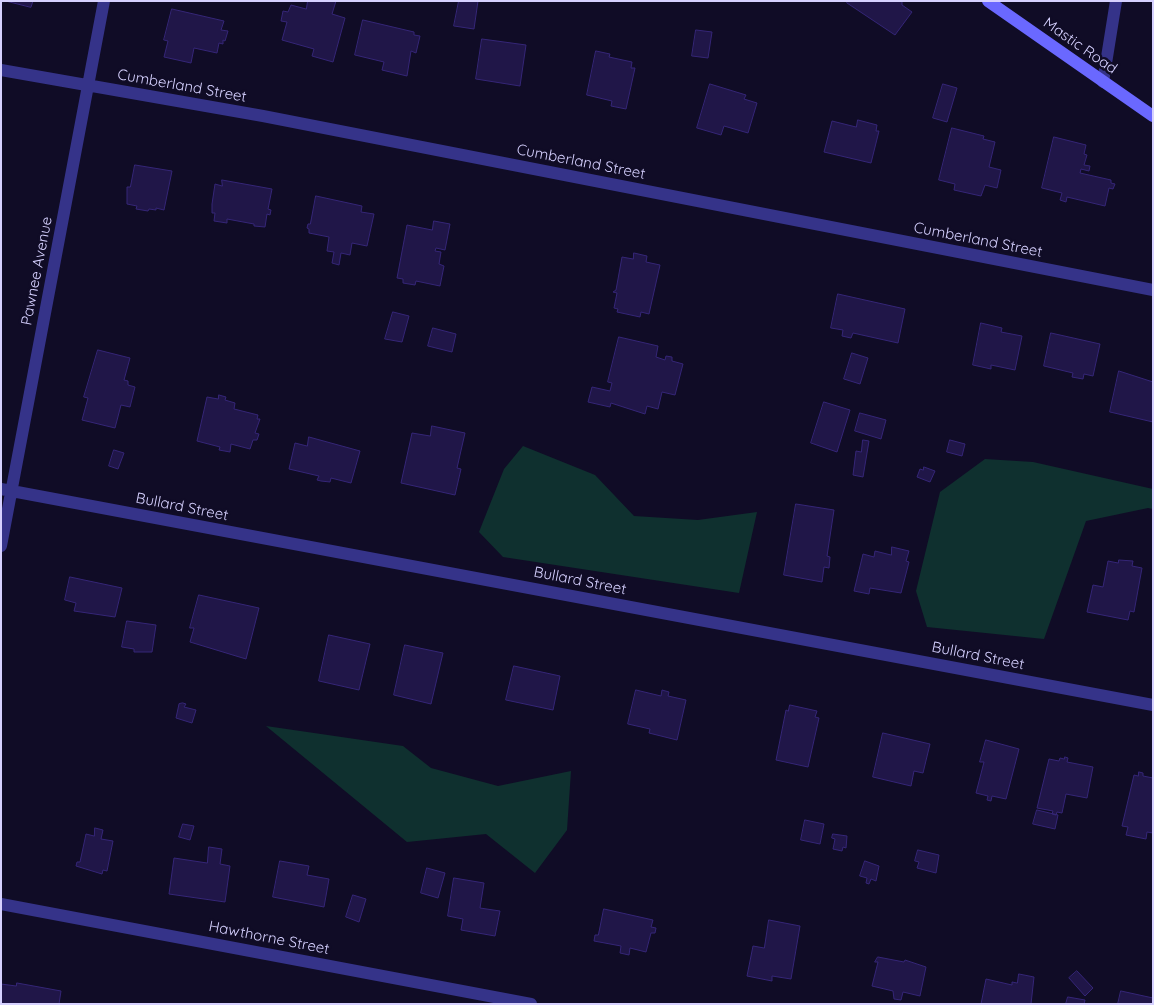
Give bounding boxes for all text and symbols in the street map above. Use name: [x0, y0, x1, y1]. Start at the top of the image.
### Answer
street label: Mastic Road: [1040, 14, 1120, 78]
street label: Cumberland Street: [116, 66, 248, 106]
street label: Cumberland Street: [515, 141, 647, 183]
street label: Pawnee Avenue: [18, 215, 56, 327]
street label: Cumberland Street: [912, 219, 1044, 261]
street label: Bullard Street: [134, 489, 230, 525]
street label: Bullard Street: [532, 563, 628, 599]
street label: Bullard Street: [930, 638, 1026, 674]
street label: Hawthorne Street: [207, 917, 331, 959]

